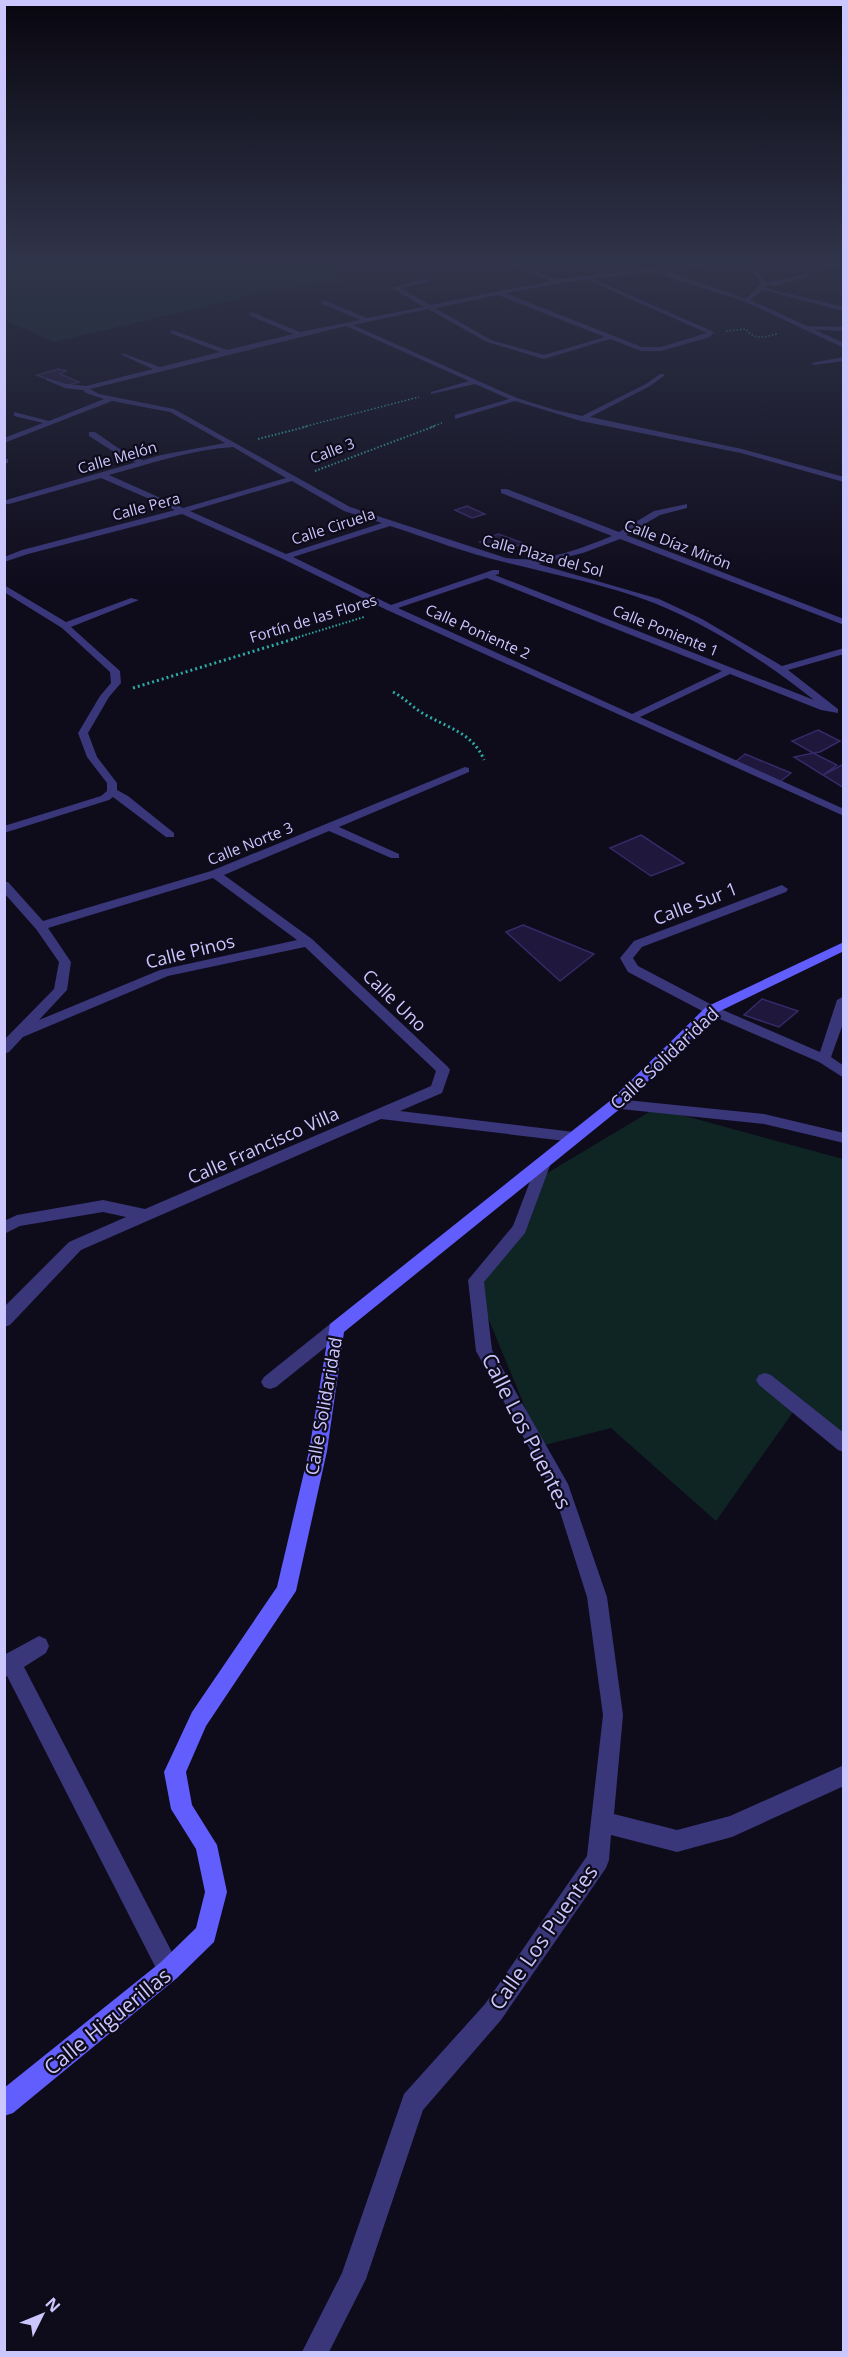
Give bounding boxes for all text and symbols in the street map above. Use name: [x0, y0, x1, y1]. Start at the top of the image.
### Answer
street label: Calle 3: [307, 432, 357, 468]
street label: Calle Melón: [75, 436, 159, 478]
street label: Calle Pera: [110, 487, 182, 525]
street label: Calle Ciruela: [289, 503, 377, 549]
street label: Calle Díaz Mirón: [622, 514, 734, 574]
street label: Calle Plaza del Sol: [480, 529, 606, 581]
street label: Fortín de las Flores: [247, 589, 379, 647]
street label: Calle Poniente 2: [423, 599, 533, 663]
street label: Calle Poniente 1: [610, 600, 722, 660]
street label: Calle Norte 3: [204, 817, 296, 869]
street label: Calle Sur 1: [649, 876, 741, 930]
street label: Calle Pinos: [143, 928, 237, 974]
street label: Calle Uno: [358, 964, 432, 1036]
street label: Calle Solidaridad: [605, 1001, 723, 1115]
street label: Calle Francisco Villa: [184, 1101, 342, 1189]
street label: Calle Solidaridad: [299, 1335, 347, 1477]
street label: Calle Los Puentes: [476, 1348, 578, 1514]
street label: Calle Los Puentes: [482, 1859, 604, 2015]
street label: Calle Higuerillas: [38, 1961, 176, 2081]
north arrow: [12, 2285, 72, 2345]
text: N: [40, 2293, 65, 2317]

